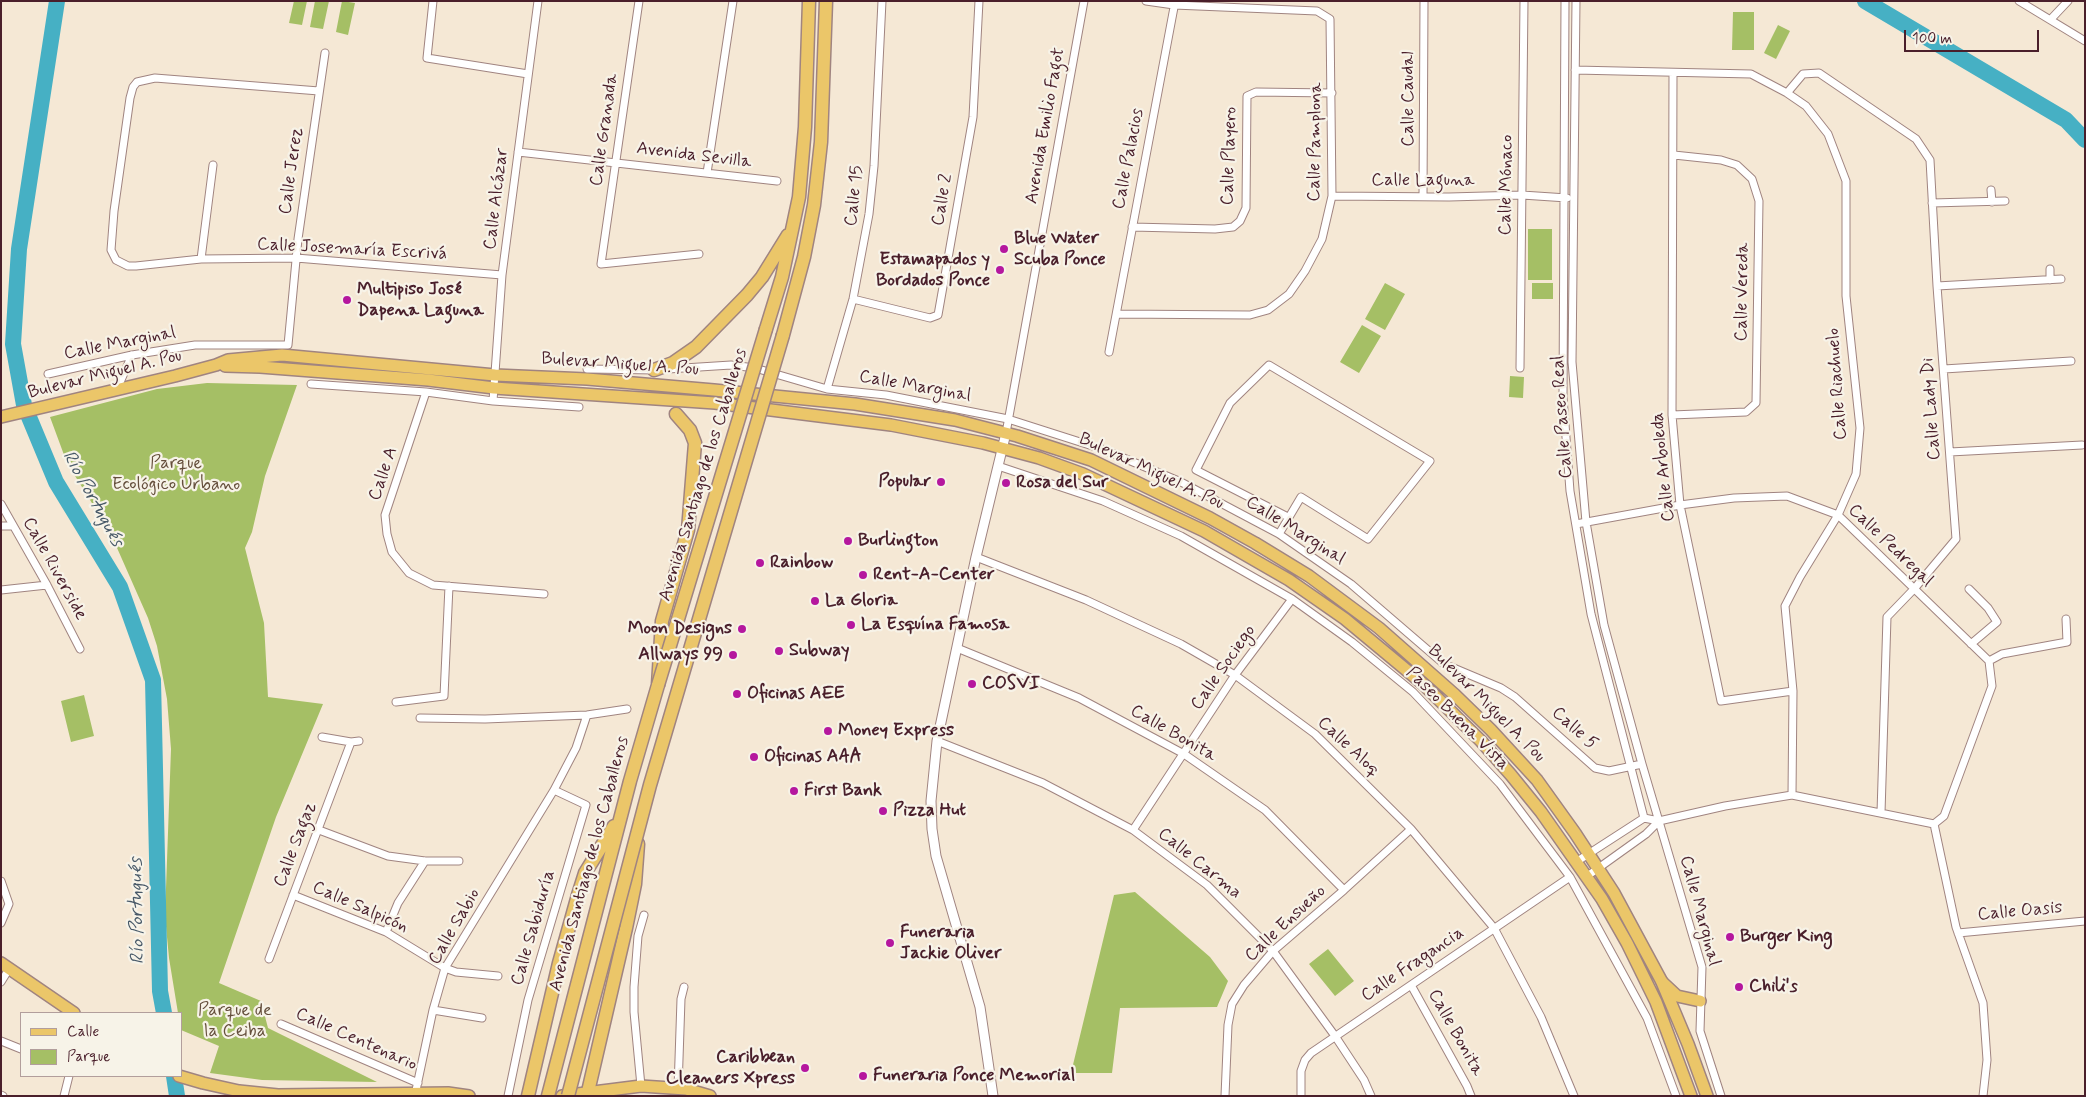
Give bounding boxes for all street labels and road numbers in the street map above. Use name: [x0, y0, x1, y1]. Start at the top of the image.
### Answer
street label: Avenida Emilio Fagot: [1022, 46, 1070, 206]
street label: Calle Caudal: [1398, 51, 1420, 147]
street label: Calle Granada: [586, 72, 624, 188]
street label: Calle Pamplona: [1304, 82, 1328, 202]
street label: Calle Playero: [1217, 106, 1243, 206]
street label: Calle Palacios: [1109, 107, 1149, 211]
street label: Calle Jerez: [275, 126, 309, 216]
street label: Calle Mónaco: [1495, 134, 1519, 236]
street label: Avenida Sevilla: [635, 138, 753, 174]
street label: Calle Alcázar: [480, 147, 514, 251]
street label: Calle 15: [841, 164, 869, 228]
street label: Calle Laguna: [1371, 170, 1475, 192]
street label: Calle 2: [928, 172, 958, 228]
street label: Calle Josemaría Escrivá: [256, 234, 448, 266]
street label: Calle Vereda: [1731, 242, 1755, 342]
street label: Calle Marginal: [62, 323, 178, 365]
street label: Calle Riachuelo: [1823, 327, 1853, 441]
street label: Bulevar Miguel A. Pou: [26, 345, 184, 405]
street label: Avenida Santiago de los Caballeros: [655, 346, 753, 604]
street label: Bulevar Miguel A. Pou: [541, 349, 699, 381]
street label: Calle Paseo Real: [1548, 355, 1578, 479]
street label: Calle Lady Di: [1918, 357, 1946, 461]
street label: Calle Marginal: [857, 367, 973, 407]
street label: Calle Arboleda: [1648, 411, 1680, 523]
street label: Bulevar Miguel A. Pou: [1075, 429, 1227, 515]
street label: Calle A: [365, 444, 403, 504]
street label: Calle Marginal: [1241, 492, 1349, 570]
street label: Calle Pedregal: [1843, 500, 1937, 592]
street label: Calle Riverside: [17, 514, 91, 624]
street label: Calle Sociego: [1187, 621, 1261, 715]
street label: Bulevar Miguel A. Pou: [1423, 641, 1549, 767]
street label: Paseo Buena Vista: [1401, 663, 1513, 775]
street label: Calle Bonita: [1126, 701, 1220, 767]
street label: Calle 5: [1547, 703, 1601, 755]
street label: Calle Aloq: [1312, 713, 1384, 781]
street label: Avenida Santiago de los Caballeros: [545, 734, 635, 994]
street label: Calle Sagaz: [270, 800, 322, 890]
street label: Calle Carma: [1153, 824, 1245, 904]
street label: Calle Marginal: [1674, 853, 1724, 969]
street label: Calle Sabiduría: [507, 868, 561, 988]
street label: Calle Salpicón: [309, 877, 411, 939]
street label: Calle Ensueño: [1241, 881, 1331, 967]
street label: Calle Sabio: [425, 885, 485, 969]
street label: Calle Oasis: [1977, 898, 2063, 926]
street label: Calle Fragancia: [1358, 923, 1468, 1007]
street label: Calle Bonita: [1422, 986, 1488, 1080]
street label: Calle Centenario: [292, 1004, 420, 1076]

